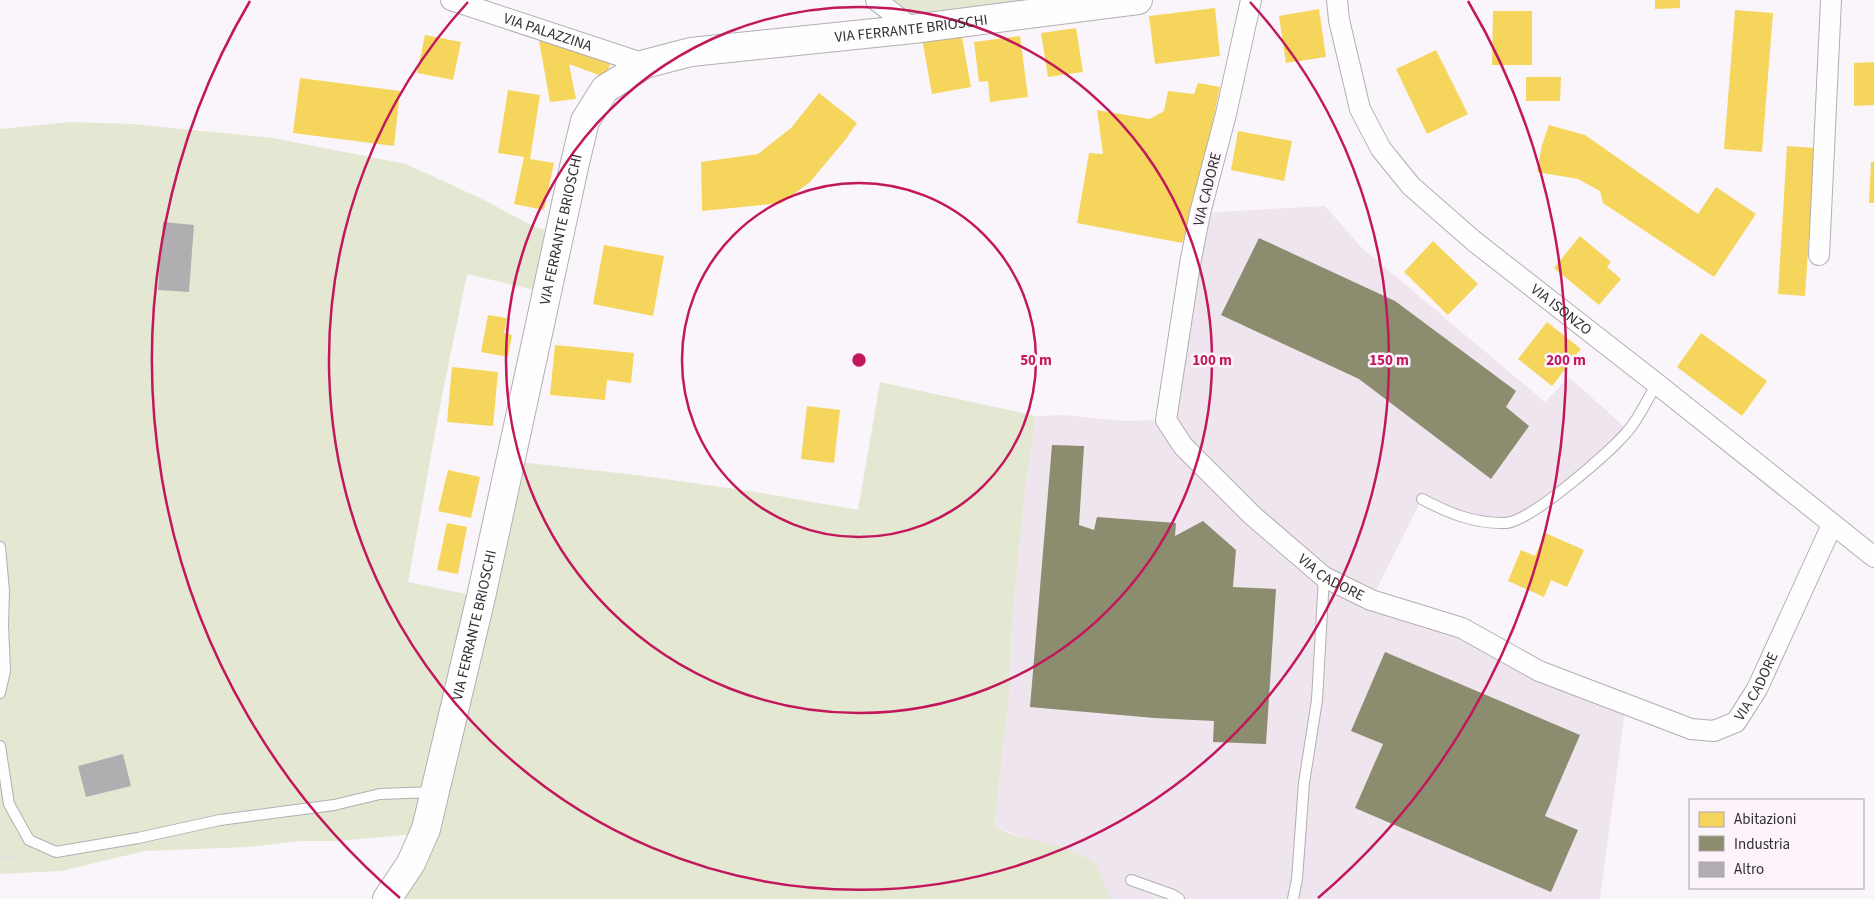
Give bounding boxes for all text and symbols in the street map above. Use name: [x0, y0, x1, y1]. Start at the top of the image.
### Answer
street label: VIA PALAZZINA: [501, 8, 595, 57]
street label: VIA FERRANTE BRIOSCHI: [834, 9, 989, 48]
street label: VIA CADORE: [1188, 150, 1227, 228]
street label: VIA FERRANTE BRIOSCHI: [534, 152, 588, 307]
street label: VIA ISONZO: [1526, 279, 1596, 340]
text: 50 m: [1020, 350, 1052, 371]
text: 100 m: [1192, 350, 1232, 371]
text: 150 m: [1369, 350, 1409, 371]
text: 200 m: [1546, 350, 1586, 371]
centre of rings: [850, 351, 868, 369]
street label: VIA FERRANTE BRIOSCHI: [447, 548, 502, 702]
street label: VIA CADORE: [1293, 549, 1368, 606]
street label: VIA CADORE: [1729, 649, 1784, 725]
legend: [1689, 799, 1864, 889]
text: Abitazioni: [1734, 809, 1797, 830]
text: Industria: [1734, 834, 1790, 855]
text: Altro: [1734, 859, 1764, 880]

